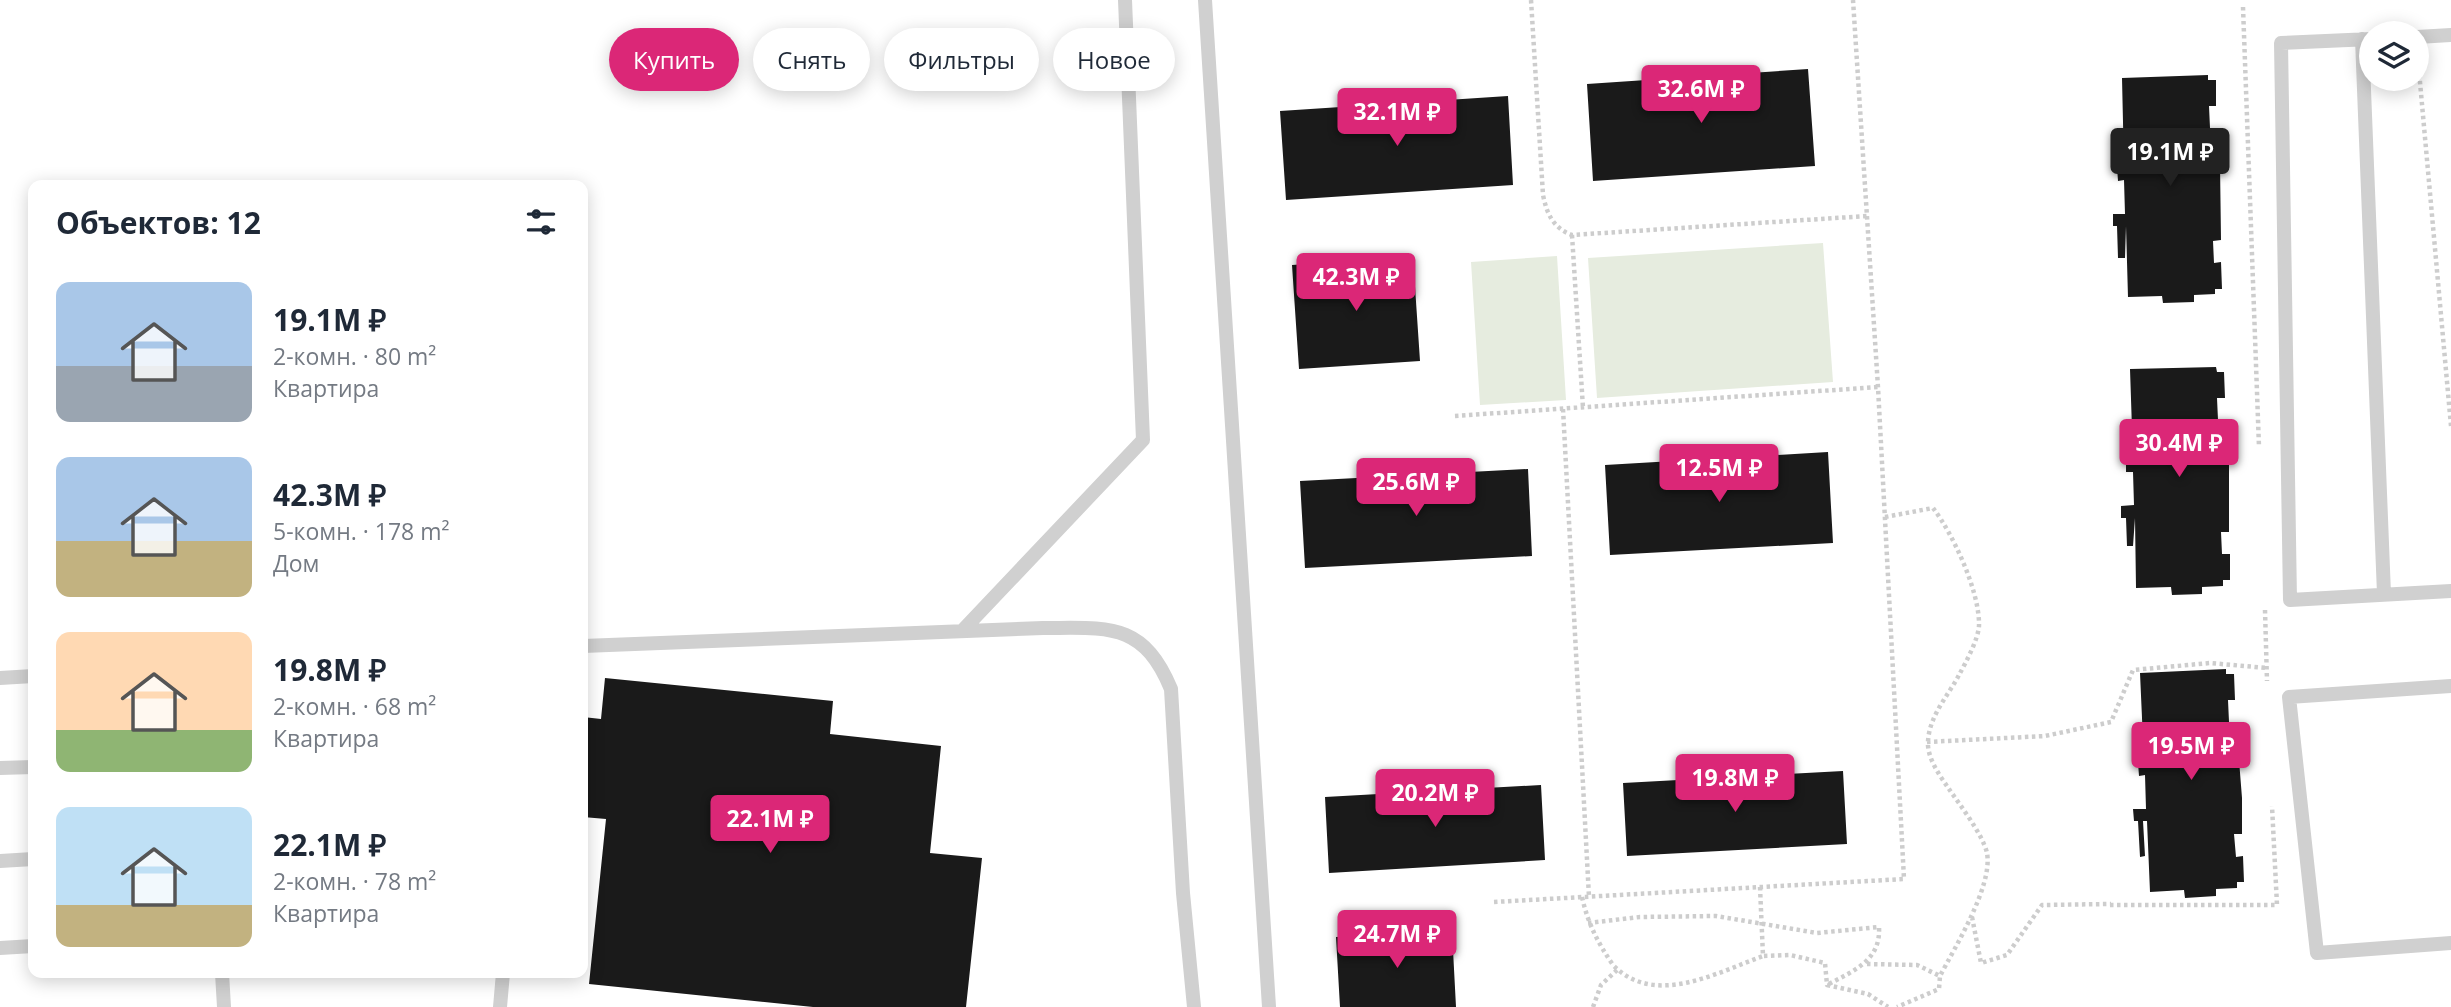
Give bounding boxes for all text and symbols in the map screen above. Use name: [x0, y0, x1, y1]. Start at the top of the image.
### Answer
map controls: [2359, 21, 2429, 91]
button: layers: [2359, 21, 2429, 91]
chip: Купить: [609, 28, 739, 91]
chip: Снять: [753, 28, 870, 91]
chip: Фильтры: [884, 28, 1039, 91]
chip: Новое: [1053, 28, 1175, 91]
pin: 32.6M ₽: [1636, 66, 1766, 125]
text: 32.6M ₽: [1657, 72, 1745, 104]
pin: 32.1M ₽: [1332, 88, 1462, 148]
text: 32.1M ₽: [1353, 95, 1441, 127]
pin: 19.1M ₽: [2105, 128, 2235, 188]
text: 19.1M ₽: [2126, 135, 2214, 167]
text: Объектов: 12: [56, 202, 261, 243]
icon: filters: [522, 203, 560, 241]
pin: 42.3M ₽: [1291, 254, 1421, 313]
text: 42.3M ₽: [1312, 260, 1400, 292]
text: 19.1M ₽: [273, 299, 387, 340]
icon: home: [112, 310, 196, 394]
text: 2-комн. · 80 m²: [273, 340, 436, 372]
text: Квартира: [273, 372, 379, 404]
pin: 30.4M ₽: [2114, 420, 2244, 479]
text: 30.4M ₽: [2135, 426, 2223, 458]
pin: 12.5M ₽: [1654, 444, 1784, 504]
text: 12.5M ₽: [1675, 451, 1763, 483]
pin: 25.6M ₽: [1351, 458, 1481, 518]
text: 25.6M ₽: [1372, 465, 1460, 497]
text: 42.3M ₽: [273, 474, 387, 515]
icon: home: [112, 485, 196, 569]
text: 5-комн. · 178 m²: [273, 515, 449, 547]
text: Дом: [273, 547, 319, 579]
text: 19.8M ₽: [273, 649, 387, 690]
icon: home: [112, 660, 196, 744]
text: 2-комн. · 68 m²: [273, 690, 436, 722]
text: Квартира: [273, 722, 379, 754]
pin: 19.5M ₽: [2126, 722, 2256, 782]
text: 19.5M ₽: [2147, 729, 2235, 761]
pin: 19.8M ₽: [1670, 754, 1800, 814]
text: 19.8M ₽: [1691, 761, 1779, 793]
pin: 20.2M ₽: [1370, 770, 1500, 829]
text: 20.2M ₽: [1391, 776, 1479, 808]
pin: 22.1M ₽: [705, 796, 835, 855]
text: 22.1M ₽: [726, 802, 814, 834]
text: 22.1M ₽: [273, 824, 387, 865]
icon: home: [112, 835, 196, 919]
text: 2-комн. · 78 m²: [273, 865, 436, 897]
text: Квартира: [273, 897, 379, 929]
pin: 24.7M ₽: [1332, 911, 1462, 970]
text: 24.7M ₽: [1353, 917, 1441, 949]

